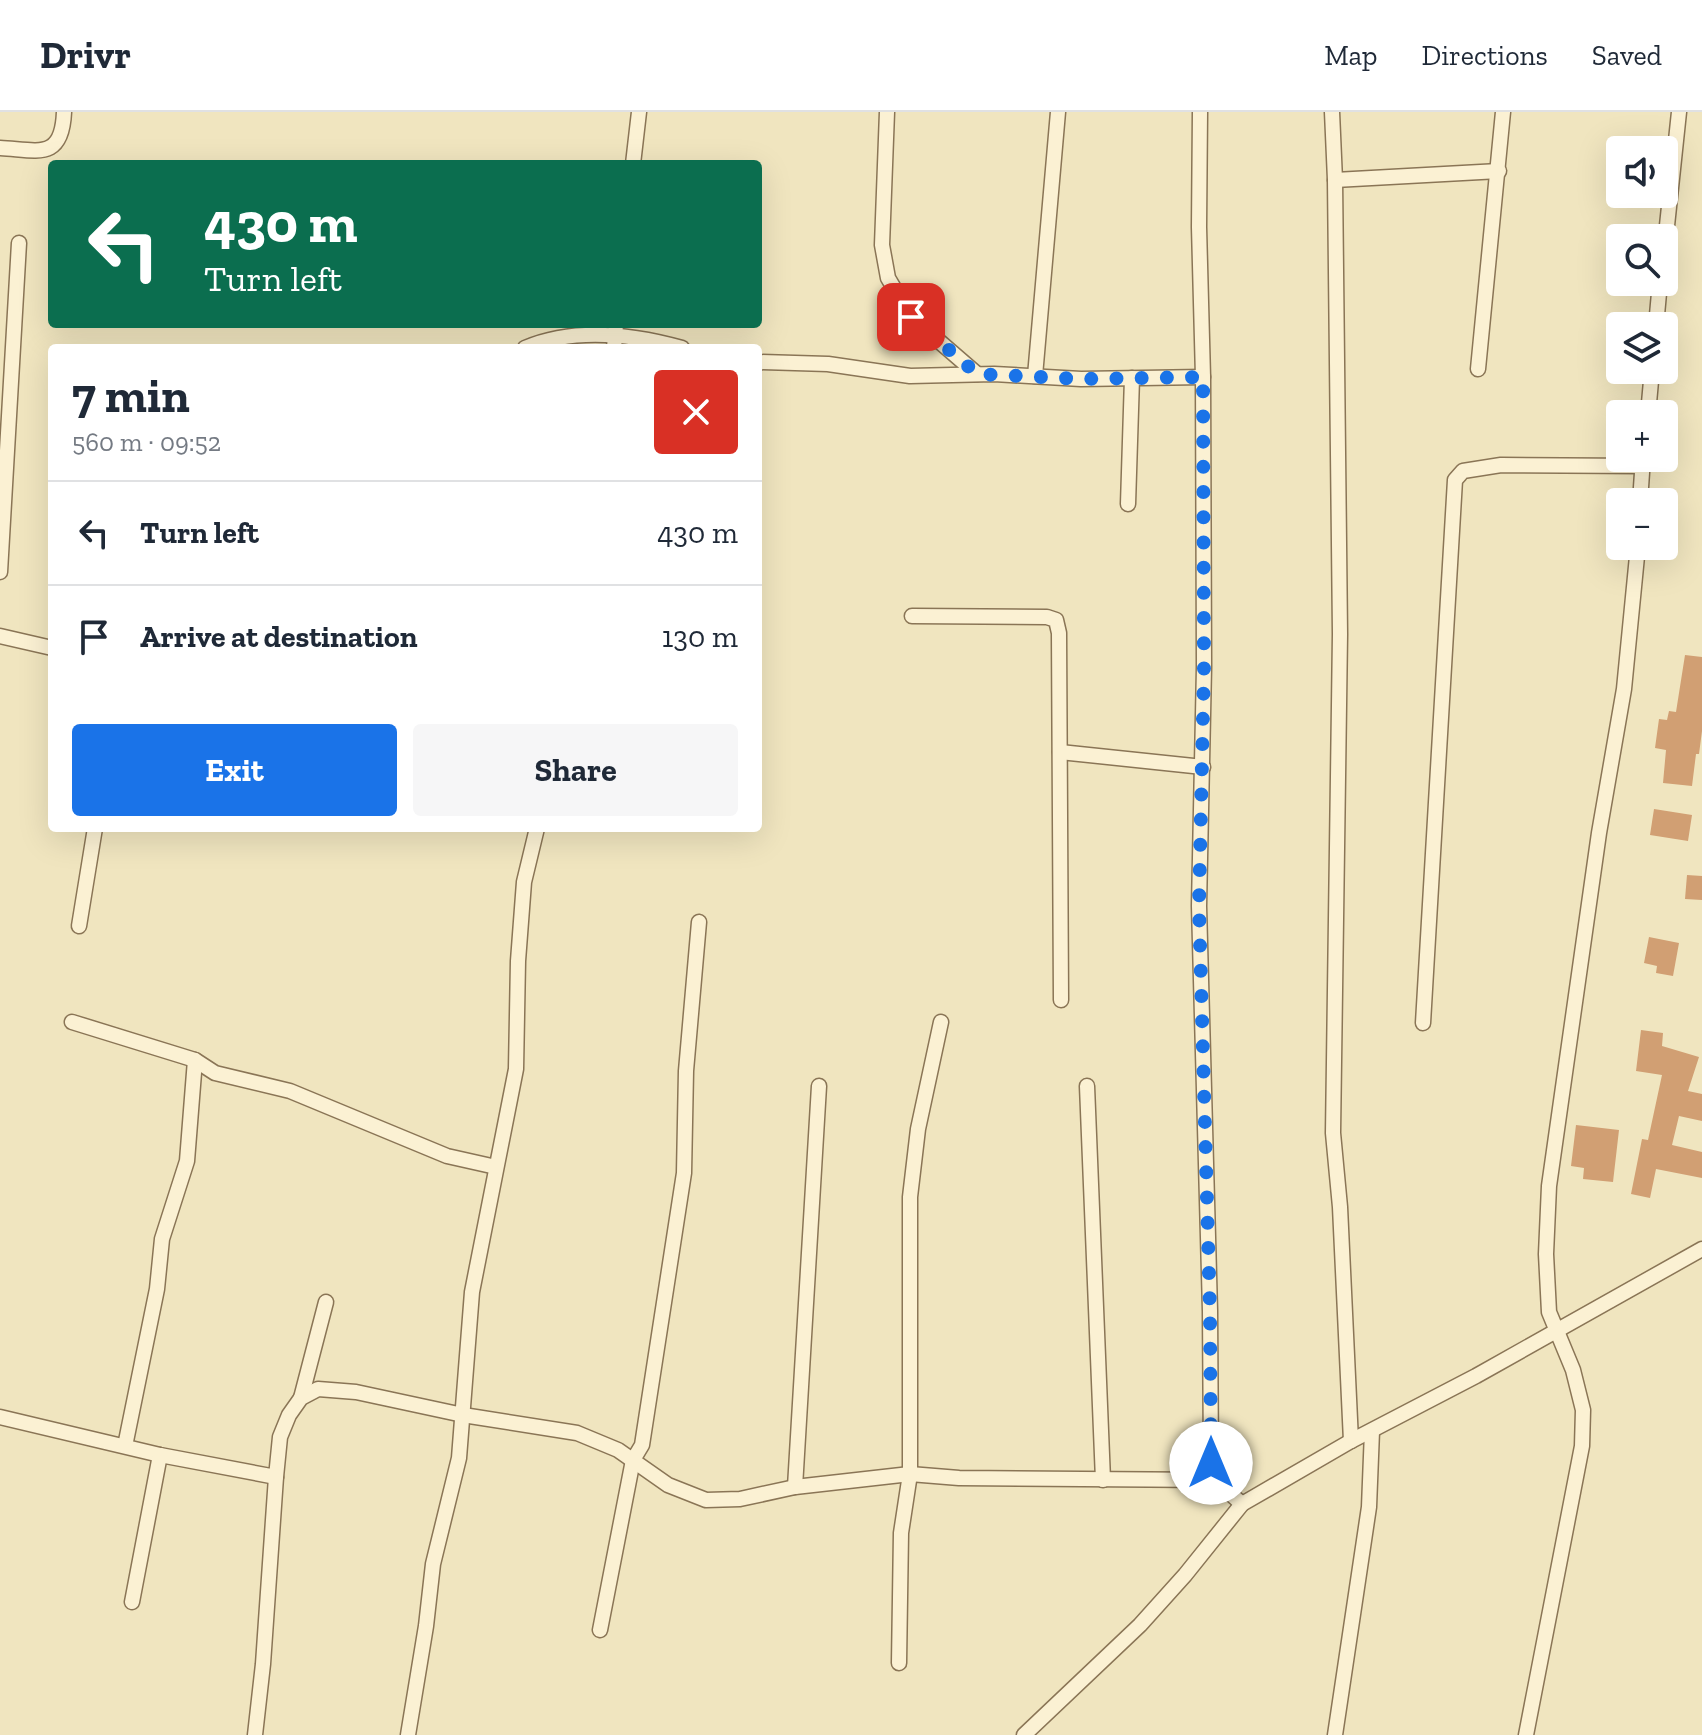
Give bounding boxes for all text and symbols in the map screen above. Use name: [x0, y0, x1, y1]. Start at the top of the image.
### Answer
text: Drivr: [40, 32, 131, 78]
text: Map: [1324, 39, 1377, 72]
text: Directions: [1421, 39, 1548, 72]
text: Saved: [1592, 39, 1662, 72]
map controls: [1606, 136, 1678, 560]
button: sound: [1606, 136, 1678, 208]
text: 430 m: [204, 189, 358, 256]
icon: left: [72, 192, 176, 296]
button: search: [1606, 224, 1678, 296]
text: Turn left: [204, 257, 342, 300]
pin: [877, 283, 945, 351]
icon: arrive: [889, 295, 933, 339]
button: layers: [1606, 312, 1678, 384]
text: 7 min: [72, 367, 190, 424]
button: close: [654, 370, 738, 454]
button: +: [1606, 400, 1678, 472]
text: 560 m · 09:52: [72, 426, 221, 458]
button: −: [1606, 488, 1678, 560]
icon: left: [72, 511, 116, 555]
text: Turn left: [140, 515, 259, 551]
text: 430 m: [657, 515, 738, 551]
icon: arrive: [72, 615, 116, 659]
text: Arrive at destination: [140, 619, 417, 655]
text: 130 m: [662, 619, 738, 655]
button: Exit: [72, 724, 397, 816]
button: Share: [413, 724, 738, 816]
position arrow: [1169, 1421, 1253, 1505]

